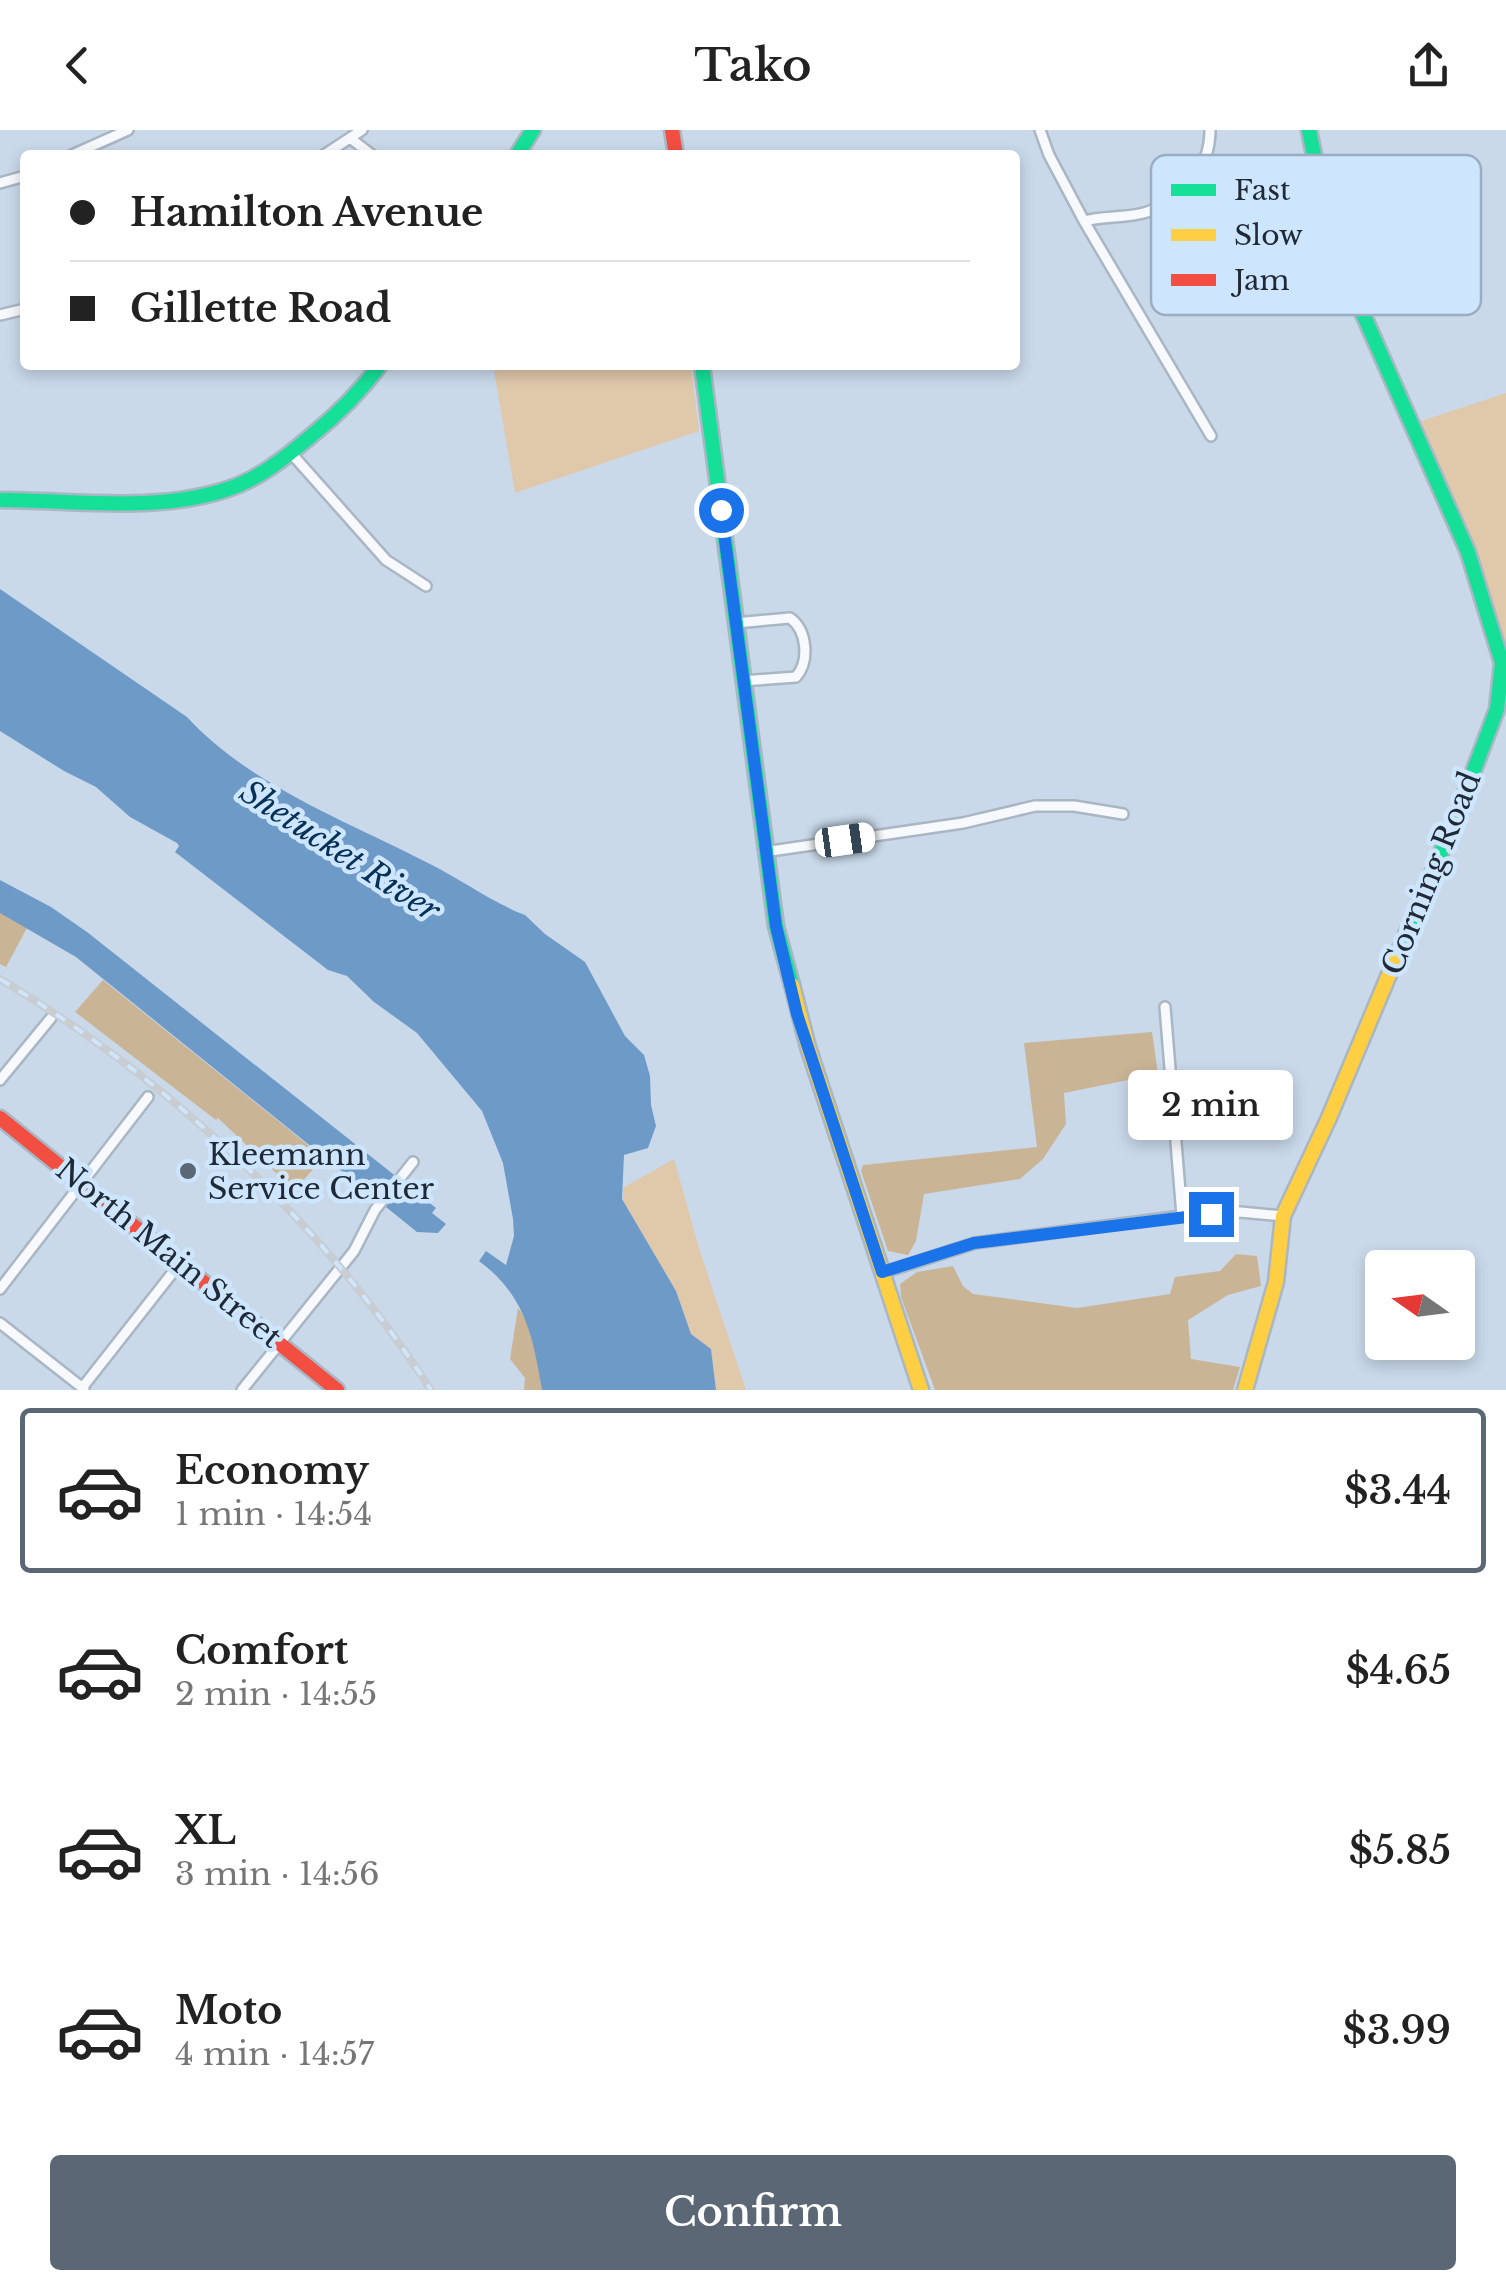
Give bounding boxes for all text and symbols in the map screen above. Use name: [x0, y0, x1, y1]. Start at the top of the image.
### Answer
text: Tako: [694, 37, 812, 93]
icon: back: [50, 38, 105, 93]
icon: share: [1401, 38, 1456, 93]
legend: [1151, 155, 1481, 315]
text: Fast: [1234, 173, 1291, 208]
text: Hamilton Avenue: [130, 189, 483, 236]
text: Slow: [1234, 218, 1303, 253]
text: Jam: [1230, 263, 1290, 298]
text: Gillette Road: [130, 285, 391, 332]
route start: [699, 488, 744, 533]
street label: Corning Road: [1373, 766, 1489, 980]
water label: Shetucket River: [233, 772, 448, 931]
car: [813, 821, 877, 859]
callout: 2 min: [1128, 1069, 1294, 1139]
text: 2 min: [1161, 1085, 1260, 1125]
place label: Kleemann Service Center: [208, 1136, 435, 1207]
street label: North Main Street: [49, 1151, 290, 1356]
marker: Kleemann Service Center: [177, 1160, 199, 1182]
route end: [1189, 1192, 1234, 1237]
north arrow: [1365, 1250, 1475, 1360]
map controls: [1365, 1250, 1475, 1360]
icon: car: [55, 1446, 145, 1536]
text: Economy: [175, 1447, 369, 1494]
text: $3.44: [1344, 1467, 1451, 1514]
text: 1 min · 14:54: [175, 1494, 372, 1534]
icon: car: [55, 1626, 145, 1716]
text: Comfort: [175, 1627, 348, 1674]
text: $4.65: [1346, 1647, 1451, 1694]
text: 2 min · 14:55: [175, 1674, 377, 1714]
icon: car: [55, 1806, 145, 1896]
text: XL: [175, 1807, 236, 1854]
text: $5.85: [1349, 1827, 1451, 1874]
text: 3 min · 14:56: [175, 1854, 380, 1894]
icon: car: [55, 1986, 145, 2076]
text: Moto: [175, 1987, 282, 2034]
text: $3.99: [1342, 2007, 1451, 2054]
text: 4 min · 14:57: [175, 2034, 374, 2074]
button: Confirm: [50, 2155, 1456, 2270]

